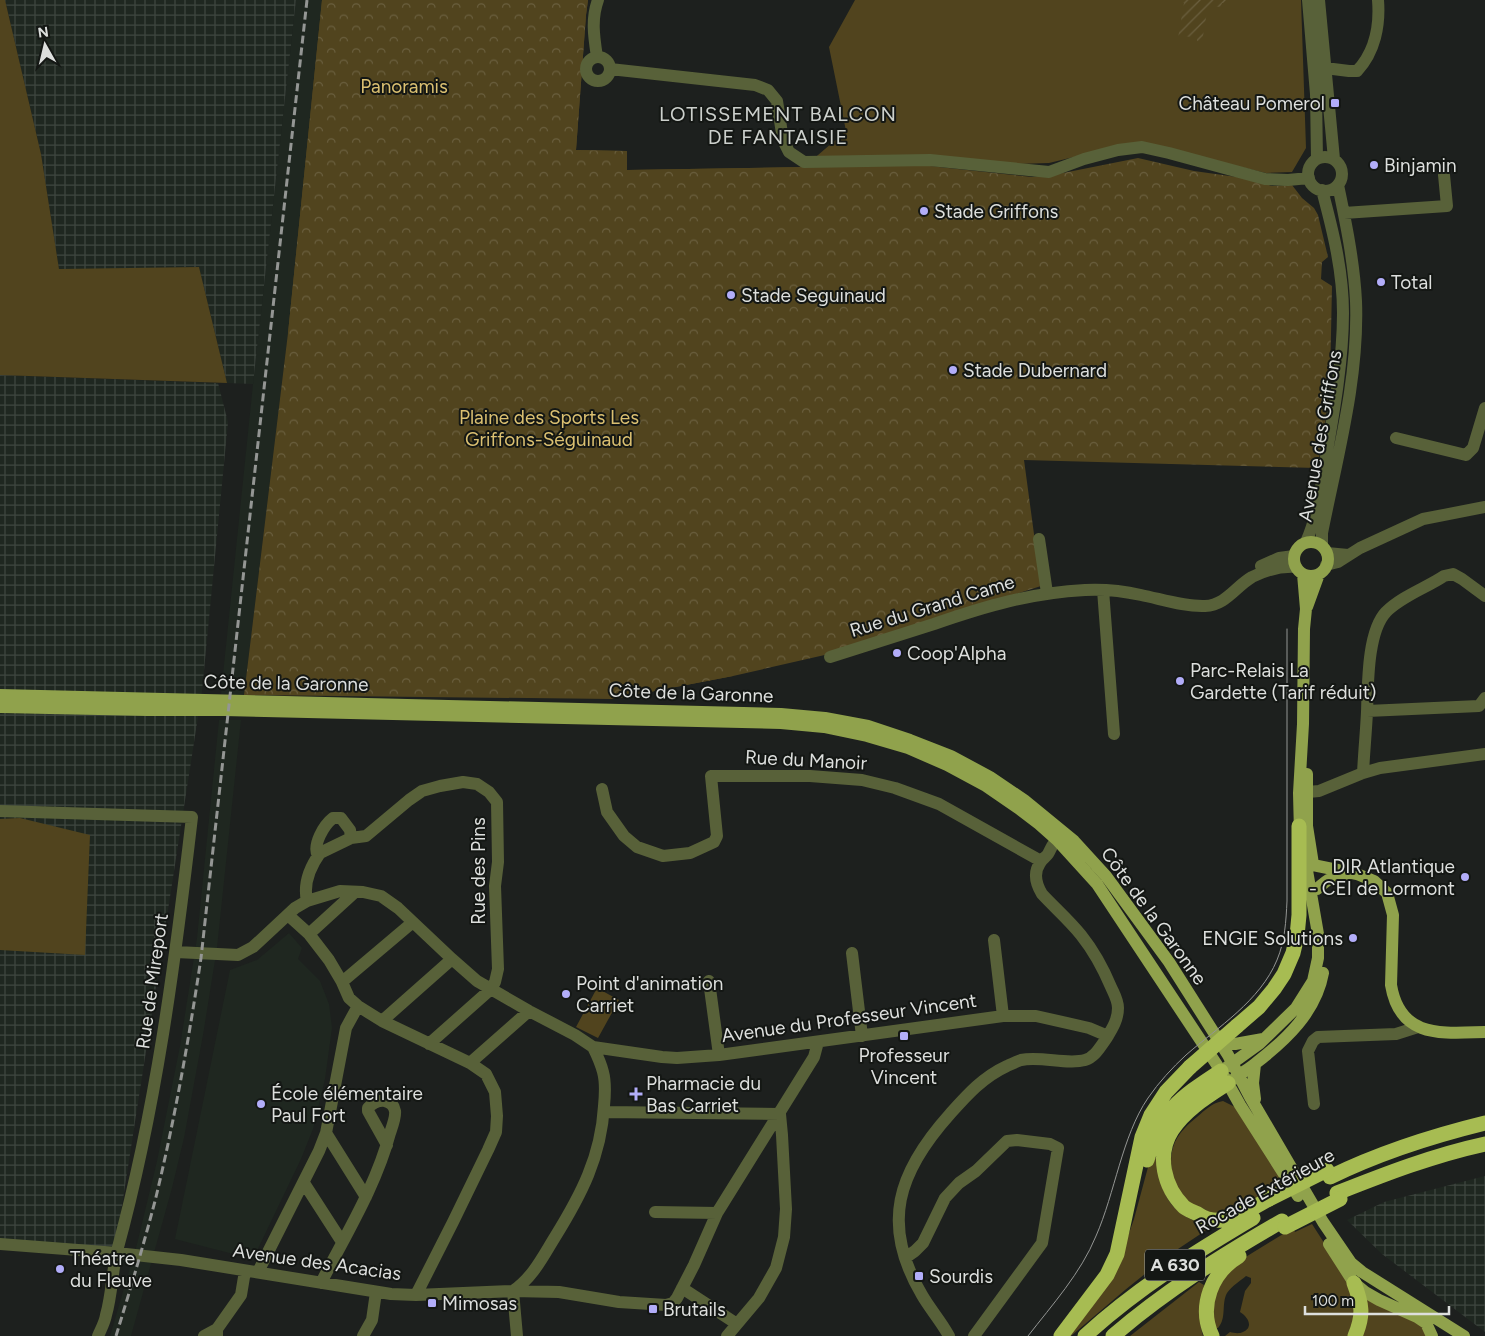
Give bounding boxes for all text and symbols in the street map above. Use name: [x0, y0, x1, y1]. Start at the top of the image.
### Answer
north arrow: [20, 20, 70, 70]
text: N: [37, 23, 50, 42]
park label: Panoramis: [360, 75, 448, 98]
place label: Château Pomerol: [1179, 92, 1325, 115]
marker: Château Pomerol: [1329, 97, 1341, 109]
district label: LOTISSEMENT BALCON DE FANTAISIE: [659, 102, 897, 149]
place label: Binjamin: [1384, 154, 1457, 177]
marker: Binjamin: [1368, 159, 1380, 171]
place label: Stade Griffons: [934, 200, 1059, 223]
marker: Stade Griffons: [918, 205, 930, 217]
place label: Total: [1391, 271, 1432, 294]
marker: Total: [1375, 276, 1387, 288]
place label: Stade Seguinaud: [741, 284, 886, 307]
marker: Stade Seguinaud: [725, 289, 737, 301]
street label: Avenue des Griffons: [1294, 348, 1346, 524]
place label: Stade Dubernard: [963, 359, 1107, 382]
marker: Stade Dubernard: [947, 364, 959, 376]
park label: Plaine des Sports Les Griffons-Séguinaud: [459, 406, 639, 451]
street label: Rue du Grand Came: [847, 570, 1017, 642]
place label: Coop'Alpha: [907, 642, 1006, 665]
marker: Coop'Alpha: [891, 647, 903, 659]
place label: Parc-Relais La Gardette (Tarif réduit): [1190, 659, 1377, 704]
street label: Côte de la Garonne: [203, 670, 369, 696]
marker: Parc-Relais La Gardette (Tarif réduit): [1174, 675, 1186, 687]
street label: Côte de la Garonne: [608, 679, 774, 707]
street label: Rue du Manoir: [744, 745, 868, 775]
street label: Rue des Pins: [467, 817, 490, 925]
street label: Côte de la Garonne: [1096, 843, 1212, 989]
place label: DIR Atlantique - CEI de Lormont: [1309, 855, 1455, 900]
marker: DIR Atlantique - CEI de Lormont: [1459, 871, 1471, 883]
street label: Rue de Mireport: [131, 912, 173, 1050]
place label: ENGIE Solutions: [1202, 927, 1343, 950]
marker: ENGIE Solutions: [1347, 932, 1359, 944]
place label: Point d'animation Carriet: [576, 972, 723, 1017]
marker: Point d'animation Carriet: [560, 988, 572, 1000]
street label: Avenue du Professeur Vincent: [720, 989, 978, 1047]
marker: Professeur Vincent: [898, 1030, 910, 1042]
place label: Professeur Vincent: [859, 1044, 950, 1089]
place label: Pharmacie du Bas Carriet: [646, 1072, 761, 1117]
place label: École élémentaire Paul Fort: [271, 1082, 423, 1127]
marker: Pharmacie du Bas Carriet: [630, 1088, 642, 1100]
marker: École élémentaire Paul Fort: [255, 1098, 267, 1110]
street label: Rocade Extérieure: [1191, 1143, 1339, 1239]
street label: Avenue des Acacias: [231, 1239, 403, 1285]
place label: Théatre du Fleuve: [70, 1247, 152, 1292]
road number: A 630: [1145, 1250, 1205, 1280]
marker: Théatre du Fleuve: [54, 1263, 66, 1275]
place label: Sourdis: [929, 1265, 993, 1288]
marker: Sourdis: [913, 1270, 925, 1282]
scale bar: [1305, 1284, 1449, 1316]
place label: Mimosas: [442, 1292, 517, 1315]
text: 100 m: [1312, 1292, 1354, 1310]
marker: Mimosas: [426, 1297, 438, 1309]
place label: Brutails: [663, 1298, 726, 1321]
marker: Brutails: [647, 1303, 659, 1315]

